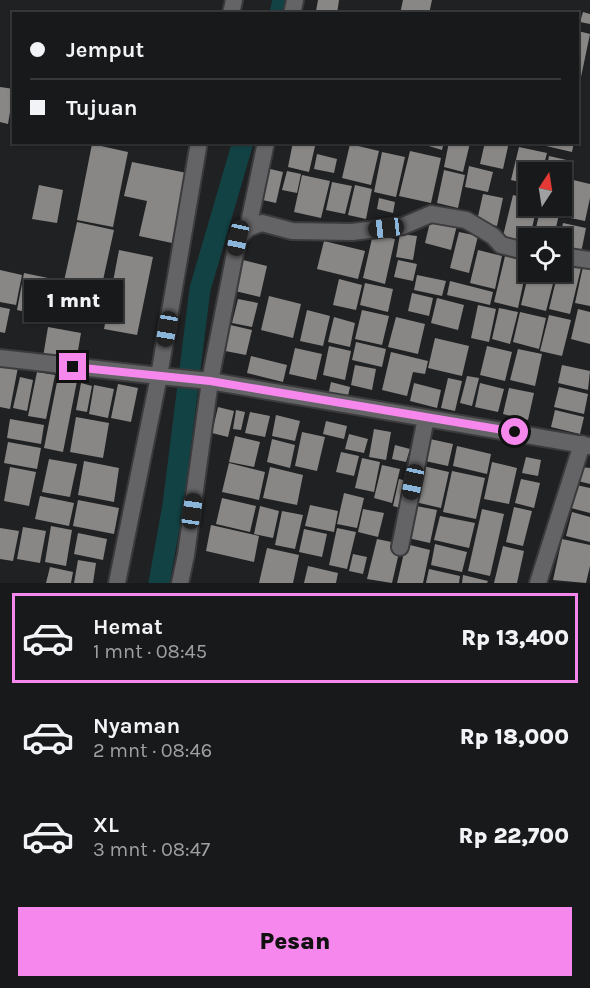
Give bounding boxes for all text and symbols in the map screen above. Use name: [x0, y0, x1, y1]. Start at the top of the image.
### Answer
text: Jemput: [66, 37, 144, 63]
text: Tujuan: [66, 95, 137, 121]
north arrow: [518, 162, 572, 216]
map controls: [518, 162, 572, 282]
car: [367, 217, 405, 239]
car: [225, 219, 251, 257]
button: locate: [518, 228, 572, 282]
callout: 1 mnt: [23, 280, 122, 322]
text: 1 mnt: [47, 289, 100, 312]
car: [155, 310, 179, 348]
route end: [59, 353, 86, 380]
route start: [501, 418, 528, 445]
car: [400, 463, 426, 501]
car: [181, 492, 203, 530]
icon: car: [21, 611, 75, 665]
text: Hemat: [93, 614, 163, 640]
text: Rp 13,400: [461, 625, 569, 651]
text: 1 mnt · 08:45: [93, 640, 207, 663]
icon: car: [21, 710, 75, 764]
text: Nyaman: [93, 713, 180, 739]
text: Rp 18,000: [460, 724, 569, 750]
text: 2 mnt · 08:46: [93, 739, 212, 762]
icon: car: [21, 809, 75, 863]
text: XL: [93, 812, 119, 838]
text: Rp 22,700: [459, 823, 569, 849]
text: 3 mnt · 08:47: [93, 838, 210, 861]
button: Pesan: [18, 907, 572, 976]

